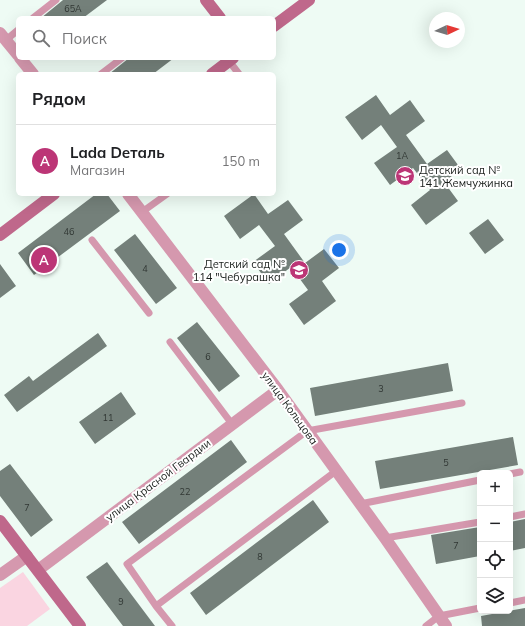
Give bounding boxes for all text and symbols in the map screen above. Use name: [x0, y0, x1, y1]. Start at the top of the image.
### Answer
house number: 65А: [64, 3, 82, 14]
north arrow: [429, 12, 465, 48]
search box: [16, 16, 276, 60]
icon: search: [30, 27, 52, 49]
text: Поиск: [62, 29, 107, 48]
text: Рядом: [32, 88, 86, 109]
text: Lada Dеталь: [70, 143, 165, 162]
house number: 1А: [396, 150, 408, 161]
text: A: [40, 153, 50, 169]
text: 150 m: [222, 153, 260, 169]
text: Магазин: [70, 162, 125, 178]
place label: Детский сад № 141 Жемчужинка: [419, 163, 513, 190]
school or university icon: Детский сад № 141 Жемчужинка: [394, 165, 416, 187]
house number: 46: [64, 226, 74, 237]
your location: [329, 240, 349, 260]
pin: A: [31, 245, 57, 275]
place label: Детский сад № 114 "Чебурашка": [193, 257, 285, 284]
school or university icon: Детский сад № 114 "Чебурашка": [288, 259, 310, 281]
house number: 4: [142, 263, 148, 274]
house number: 6: [205, 351, 211, 362]
street label: улица Кольцова: [259, 369, 321, 447]
house number: 3: [378, 383, 384, 394]
house number: 11: [103, 412, 113, 423]
street label: улица Красной Гвардии: [103, 436, 213, 524]
house number: 5: [443, 457, 449, 468]
map controls: [477, 470, 513, 614]
button: +: [477, 470, 513, 506]
house number: 22: [180, 486, 190, 497]
house number: 7: [24, 502, 30, 513]
button: −: [477, 506, 513, 542]
house number: 7: [453, 540, 459, 551]
button: locate: [477, 542, 513, 578]
house number: 8: [257, 551, 263, 562]
button: layers: [477, 578, 513, 614]
house number: 9: [118, 596, 124, 607]

